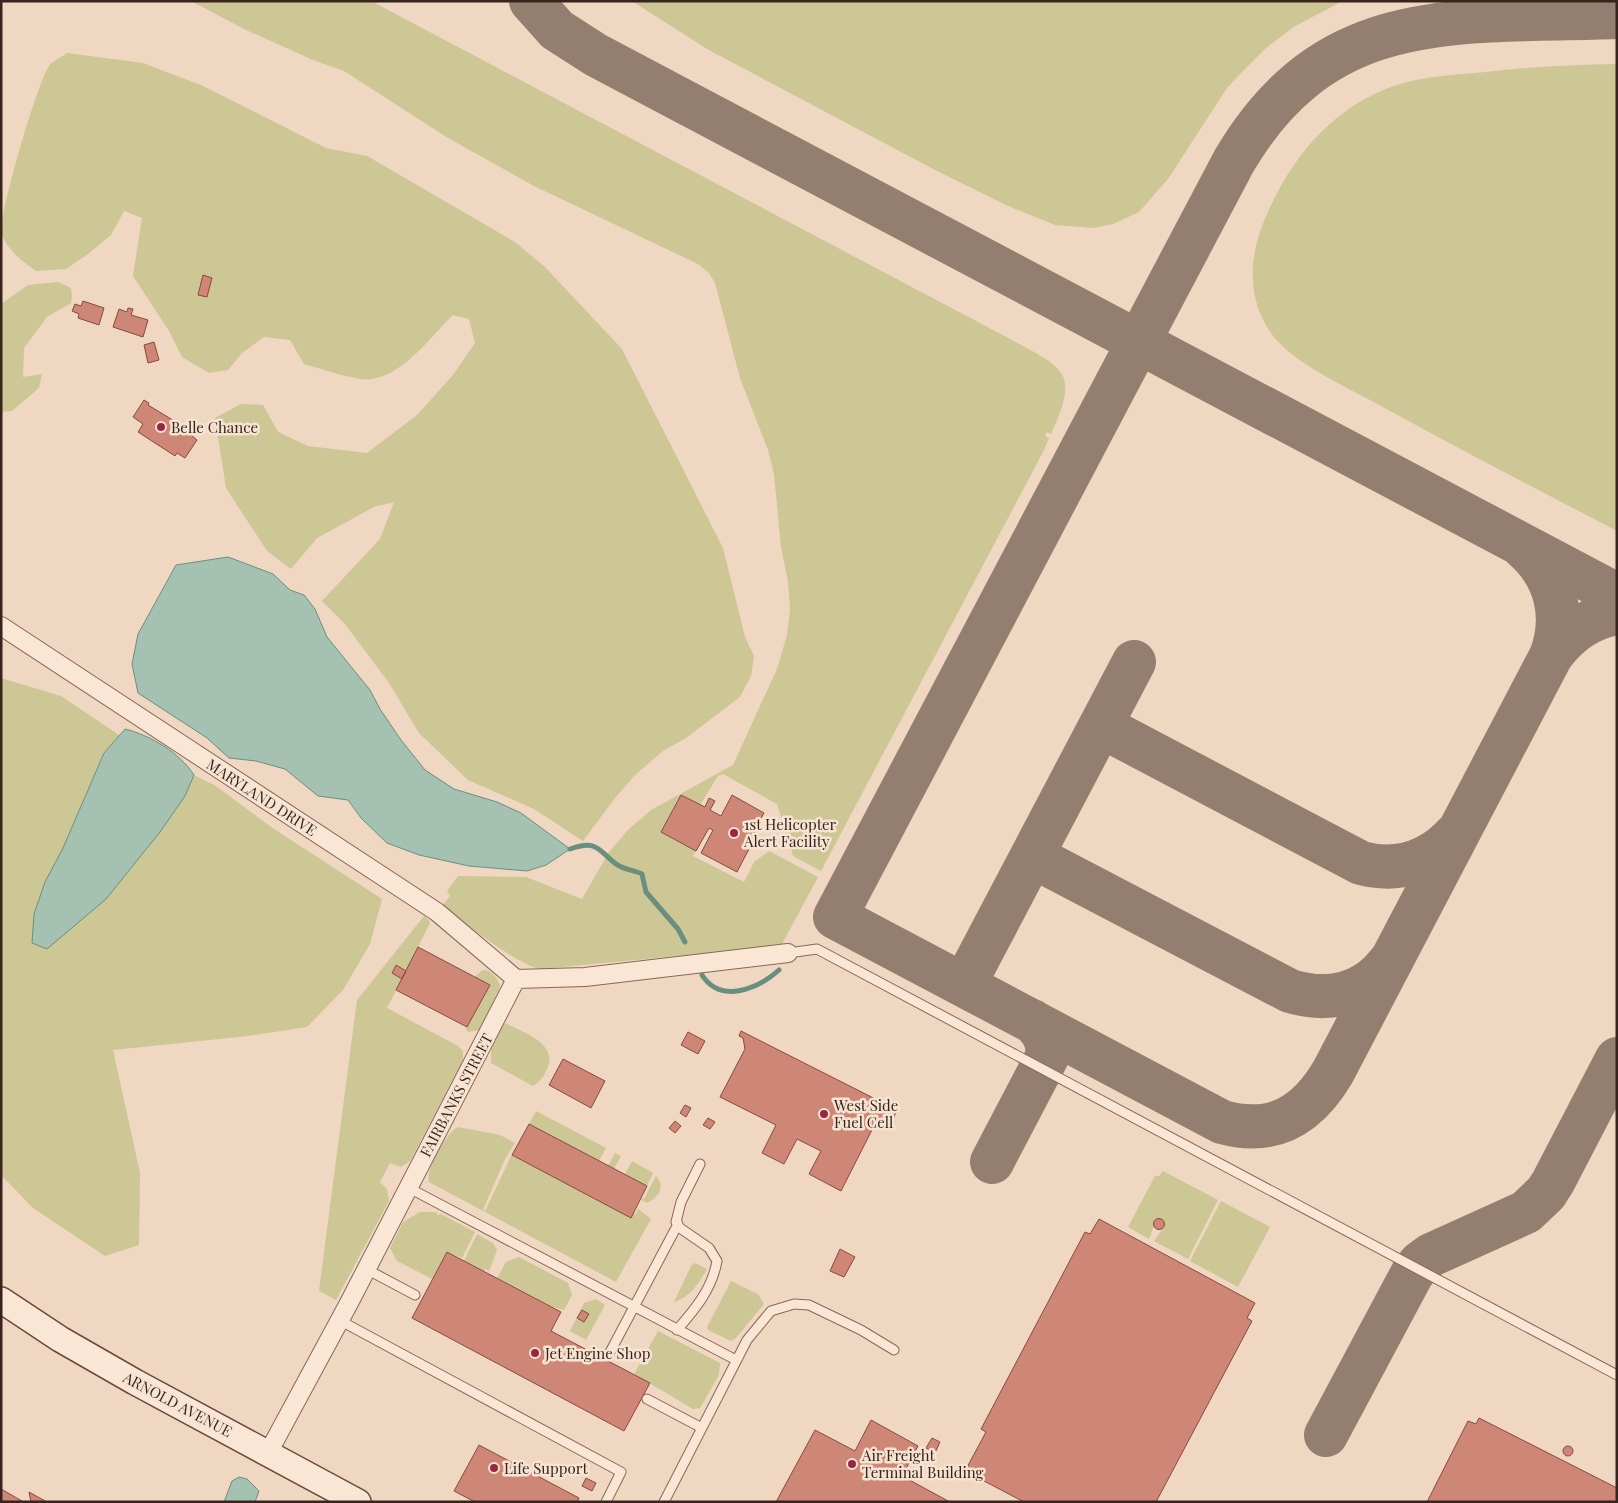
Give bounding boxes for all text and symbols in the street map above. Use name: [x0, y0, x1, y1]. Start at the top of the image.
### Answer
place label: Belle Chance: [171, 417, 258, 437]
marker: Belle Chance: [155, 421, 167, 433]
street label: MARYLAND DRIVE: [203, 754, 321, 840]
place label: 1st Helicopter Alert Facility: [743, 814, 837, 851]
marker: 1st Helicopter Alert Facility: [728, 827, 740, 839]
street label: FAIRBANKS STREET: [415, 1030, 497, 1160]
place label: West Side Fuel Cell: [833, 1095, 898, 1132]
marker: West Side Fuel Cell: [818, 1108, 830, 1120]
place label: Jet Engine Shop: [544, 1343, 651, 1363]
marker: Jet Engine Shop: [529, 1347, 541, 1359]
street label: ARNOLD AVENUE: [119, 1366, 236, 1441]
place label: Air Freight Terminal Building: [861, 1445, 984, 1482]
place label: Life Support: [504, 1458, 588, 1478]
marker: Air Freight Terminal Building: [846, 1458, 858, 1470]
marker: Life Support: [488, 1462, 500, 1474]

